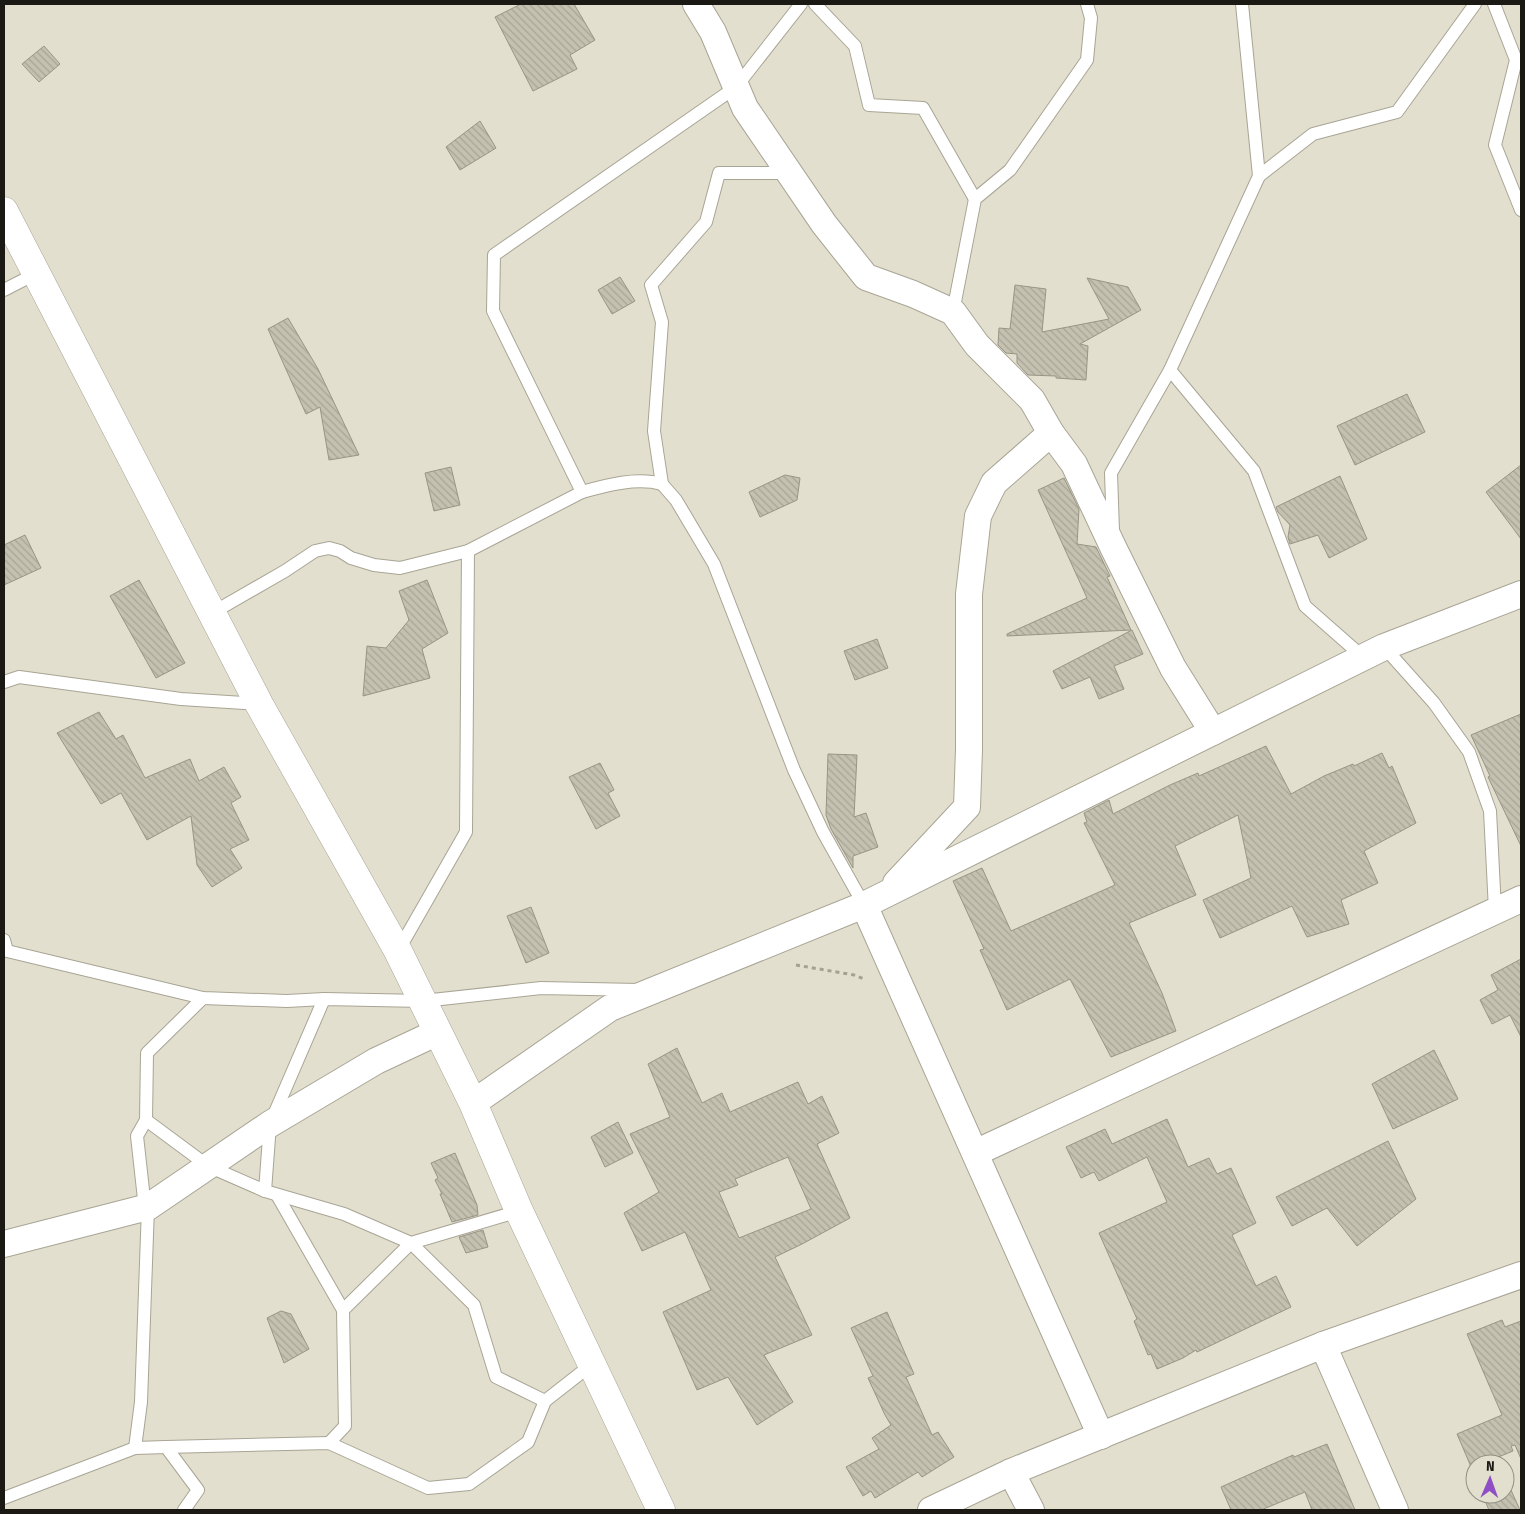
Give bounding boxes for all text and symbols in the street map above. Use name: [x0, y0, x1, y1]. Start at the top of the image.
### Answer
north arrow: [1465, 1454, 1515, 1504]
text: N: [1486, 1458, 1495, 1475]

